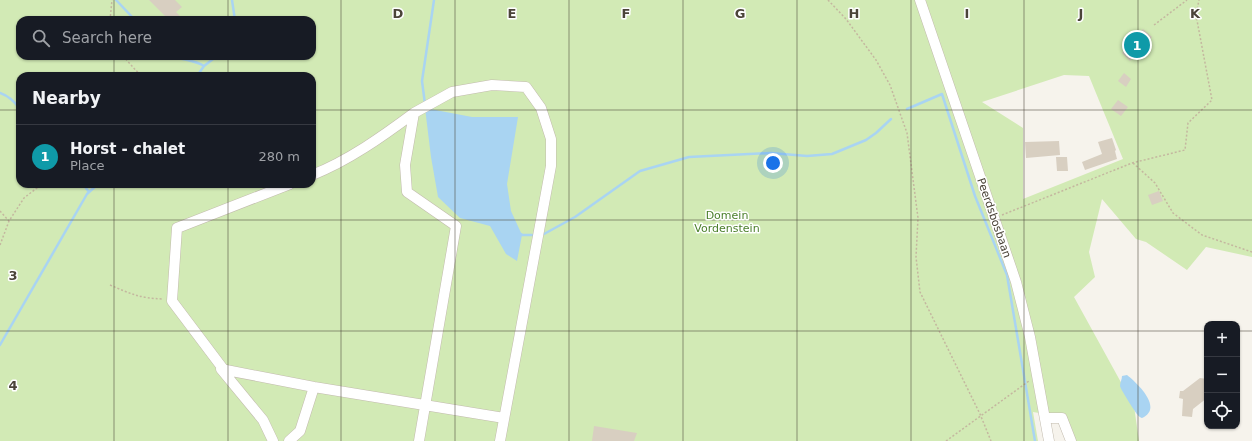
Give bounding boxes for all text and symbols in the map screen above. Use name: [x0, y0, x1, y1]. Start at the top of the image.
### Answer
text: D: [393, 6, 404, 21]
text: E: [508, 6, 516, 21]
text: F: [622, 6, 630, 21]
text: G: [735, 6, 745, 21]
text: H: [849, 6, 859, 21]
text: I: [965, 6, 969, 21]
text: J: [1078, 6, 1083, 21]
text: K: [1190, 6, 1201, 21]
search box: [16, 16, 316, 60]
icon: search: [30, 27, 52, 49]
text: Search here: [62, 29, 152, 47]
pin: 1: [1124, 30, 1150, 60]
text: Nearby: [32, 88, 101, 108]
text: Horst - chalet: [70, 140, 185, 158]
text: 1: [40, 149, 50, 164]
text: 280 m: [258, 149, 300, 164]
your location: [763, 153, 783, 173]
text: Place: [70, 158, 105, 173]
street label: Peerdsbosbaan: [974, 176, 1014, 260]
park label: Domein Vordenstein: [694, 209, 760, 235]
text: 3: [8, 268, 18, 283]
map controls: [1204, 321, 1240, 429]
button: +: [1204, 321, 1240, 357]
button: −: [1204, 357, 1240, 393]
text: 4: [8, 378, 18, 393]
button: locate: [1204, 393, 1240, 429]

